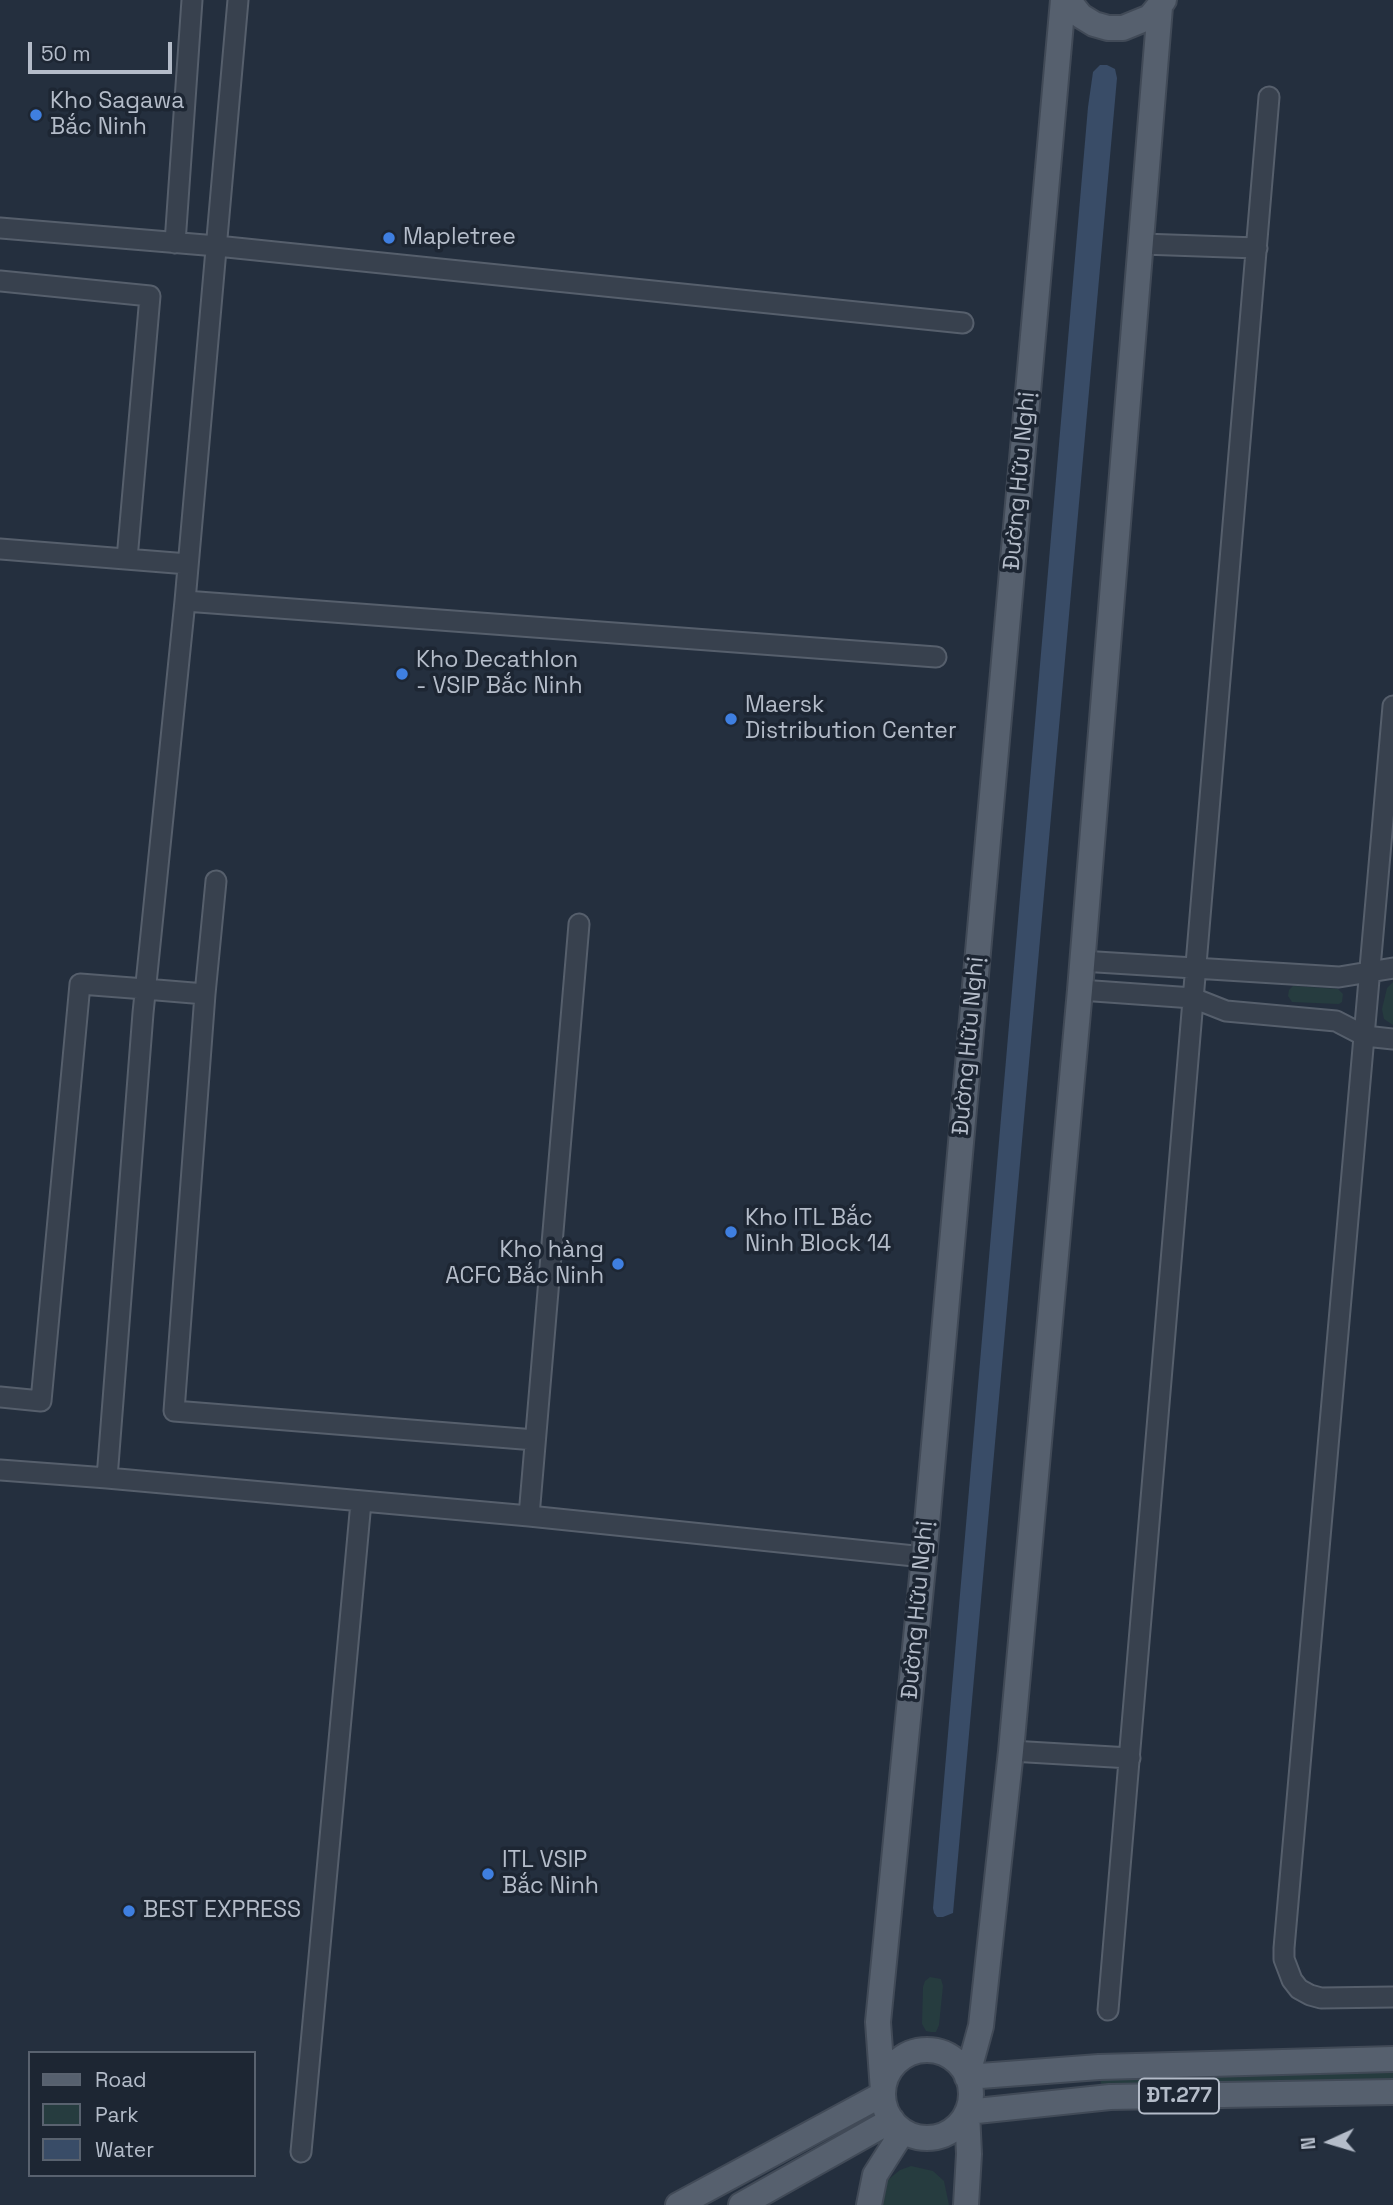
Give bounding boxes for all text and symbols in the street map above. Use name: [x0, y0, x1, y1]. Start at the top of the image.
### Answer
scale bar: [32, 28, 175, 72]
text: 50 m: [41, 40, 91, 67]
place label: Kho Sagawa Bắc Ninh: [50, 88, 184, 142]
marker: Kho Sagawa Bắc Ninh: [28, 107, 44, 123]
place label: Mapletree: [403, 224, 516, 252]
marker: Mapletree: [381, 230, 397, 246]
street label: Đường Hữu Nghị: [998, 391, 1042, 571]
place label: Kho Decathlon - VSIP Bắc Ninh: [416, 647, 583, 701]
marker: Kho Decathlon - VSIP Bắc Ninh: [394, 666, 410, 682]
place label: Maersk Distribution Center: [745, 692, 957, 746]
marker: Maersk Distribution Center: [723, 711, 739, 727]
street label: Đường Hữu Nghị: [947, 956, 991, 1136]
place label: Kho ITL Bắc Ninh Block 14: [745, 1205, 891, 1259]
marker: Kho ITL Bắc Ninh Block 14: [723, 1224, 739, 1240]
place label: Kho hàng ACFC Bắc Ninh: [445, 1237, 604, 1291]
marker: Kho hàng ACFC Bắc Ninh: [610, 1256, 626, 1272]
street label: Đường Hữu Nghị: [896, 1520, 940, 1700]
place label: ITL VSIP Bắc Ninh: [502, 1847, 599, 1901]
marker: ITL VSIP Bắc Ninh: [480, 1866, 496, 1882]
place label: BEST EXPRESS: [143, 1897, 301, 1925]
marker: BEST EXPRESS: [121, 1903, 137, 1919]
legend: [28, 2051, 256, 2177]
text: Road: [95, 2066, 147, 2093]
road number: ĐT.277: [1139, 2078, 1219, 2114]
text: Park: [95, 2101, 139, 2128]
north arrow: [1295, 2107, 1365, 2177]
text: Water: [95, 2136, 154, 2163]
text: N: [1296, 2136, 1321, 2151]

